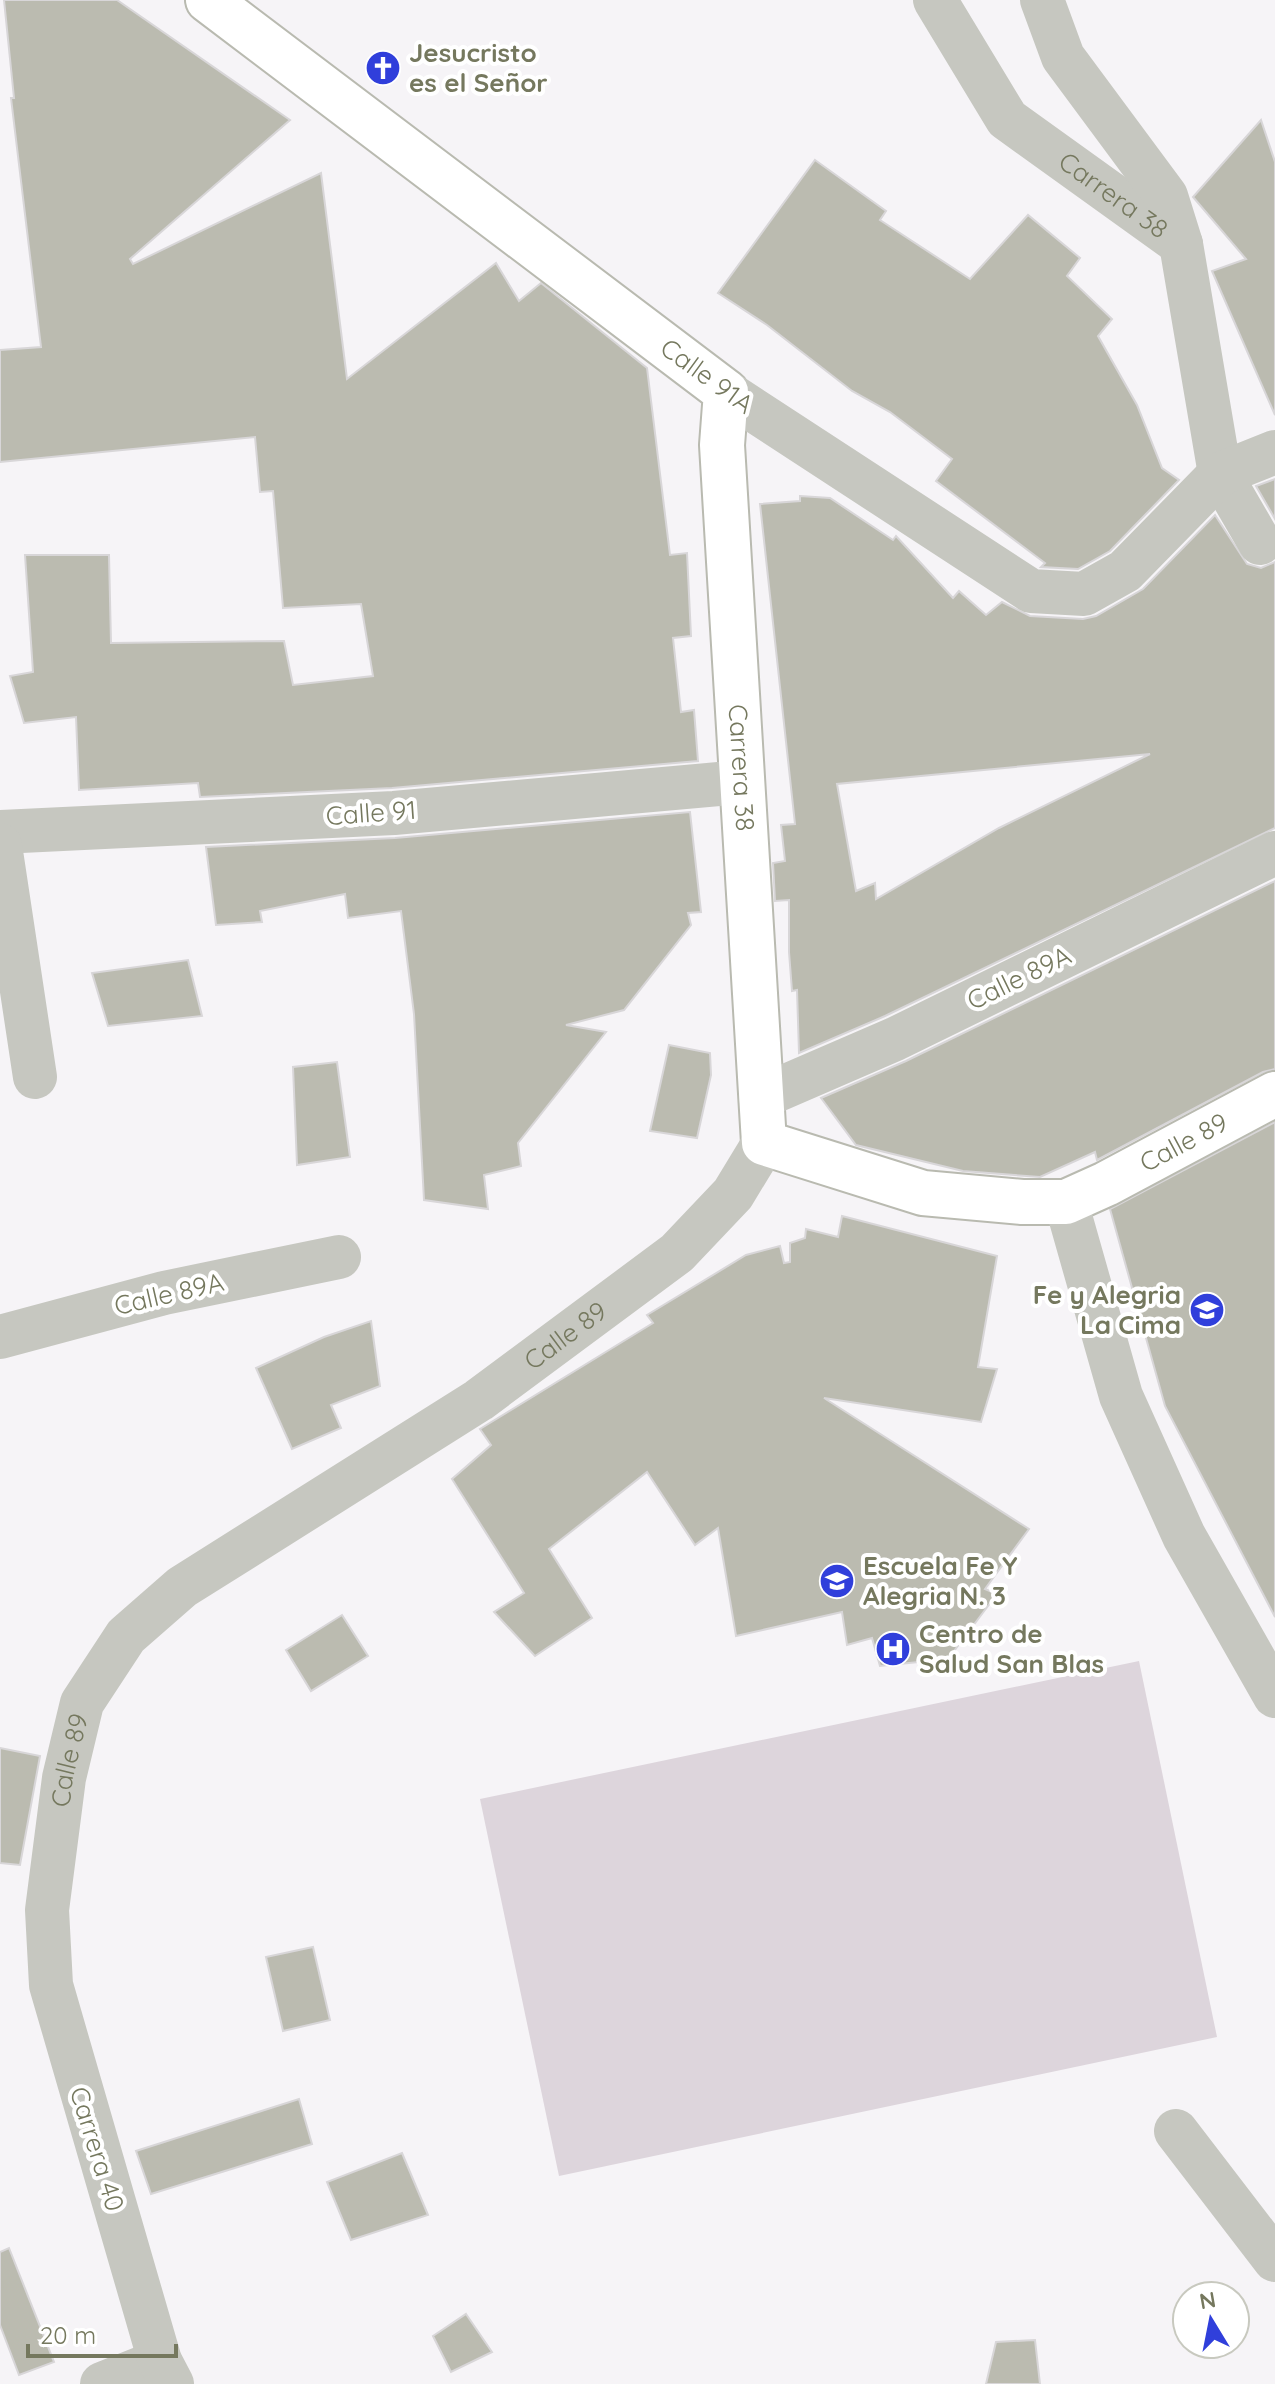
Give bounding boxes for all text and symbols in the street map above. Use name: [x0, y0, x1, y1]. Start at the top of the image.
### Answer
place label: Jesucristo es el Señor: [409, 36, 548, 99]
church icon: Jesucristo es el Señor: [364, 49, 402, 87]
street label: Carrera 38: [1052, 144, 1175, 245]
street label: Calle 91A: [654, 331, 761, 421]
street label: Carrera 38: [722, 703, 762, 832]
street label: Calle 91: [325, 793, 417, 832]
street label: Calle 89A: [961, 938, 1076, 1017]
street label: Calle 89: [1134, 1105, 1233, 1179]
street label: Calle 89A: [111, 1265, 227, 1322]
place label: Fe y Alegria La Cima: [1033, 1278, 1181, 1341]
school or university icon: Fe y Alegria La Cima: [1188, 1291, 1226, 1329]
street label: Calle 89: [517, 1294, 613, 1377]
place label: Escuela Fe Y Alegria N. 3: [863, 1549, 1018, 1612]
school or university icon: Escuela Fe Y Alegria N. 3: [818, 1562, 856, 1600]
place label: Centro de Salud San Blas: [919, 1617, 1104, 1680]
hospital icon: Centro de Salud San Blas: [874, 1630, 912, 1668]
street label: Calle 89: [43, 1710, 95, 1809]
street label: Carrera 40: [63, 2083, 132, 2215]
north arrow: [1171, 2280, 1251, 2360]
text: N: [1197, 2285, 1218, 2315]
scale bar: [28, 2308, 176, 2358]
text: 20 m: [40, 2320, 96, 2350]

